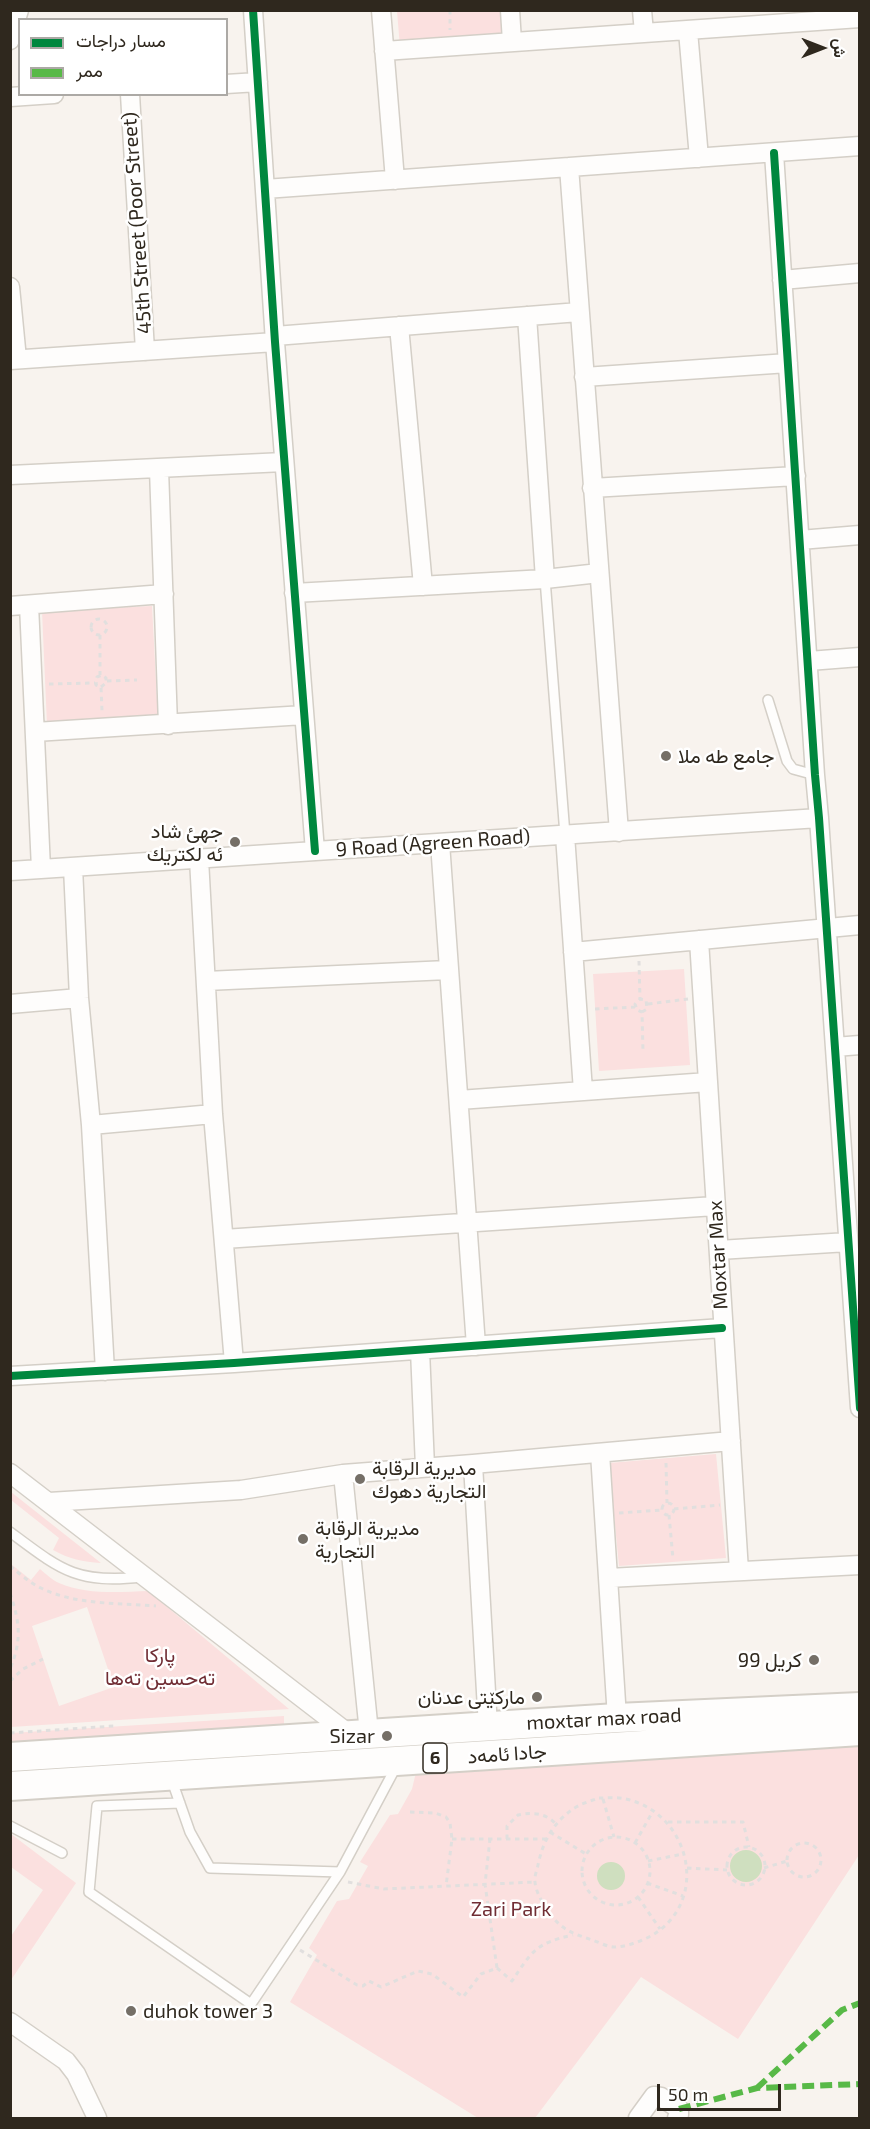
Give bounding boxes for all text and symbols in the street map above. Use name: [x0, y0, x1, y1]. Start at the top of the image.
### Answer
legend: [18, 18, 228, 96]
north arrow: [792, 18, 852, 78]
text: مسار دراجات: [76, 29, 166, 51]
text: ش: [831, 38, 850, 58]
text: ممر: [76, 59, 103, 81]
street label: 45th Street (Poor Street): [117, 111, 157, 335]
place label: جامع طه ملا: [678, 744, 774, 768]
marker: جامع طه ملا: [659, 749, 673, 763]
place label: جهئ شاد ئه لكتريك: [147, 819, 223, 866]
street label: 9 Road (Agreen Road): [335, 824, 531, 862]
marker: جهئ شاد ئه لكتريك: [228, 835, 242, 849]
street label: Moxtar Max: [703, 1200, 733, 1310]
place label: مديرية الرقابة التجارية دهوك: [372, 1456, 486, 1503]
marker: مديرية الرقابة التجارية دهوك: [353, 1472, 367, 1486]
place label: مديرية الرقابة التجارية: [315, 1516, 419, 1563]
marker: مديرية الرقابة التجارية: [296, 1532, 310, 1546]
park label: پارکا تەحسین تەها: [105, 1643, 215, 1690]
place label: 99 كريل: [738, 1648, 802, 1672]
marker: 99 كريل: [807, 1653, 821, 1667]
place label: مارکێتی عدنان: [418, 1685, 525, 1709]
marker: مارکێتی عدنان: [530, 1690, 544, 1704]
street label: moxtar max road: [526, 1703, 682, 1735]
place label: Sizar: [330, 1724, 375, 1748]
marker: Sizar: [380, 1729, 394, 1743]
street label: جادا ئامەد: [467, 1739, 547, 1769]
road number: 6: [423, 1743, 447, 1773]
park label: Zari Park: [471, 1897, 551, 1921]
place label: duhok tower 3: [143, 1999, 273, 2023]
marker: duhok tower 3: [124, 2004, 138, 2018]
scale bar: [660, 2072, 784, 2110]
text: 50 m: [668, 2083, 708, 2105]

